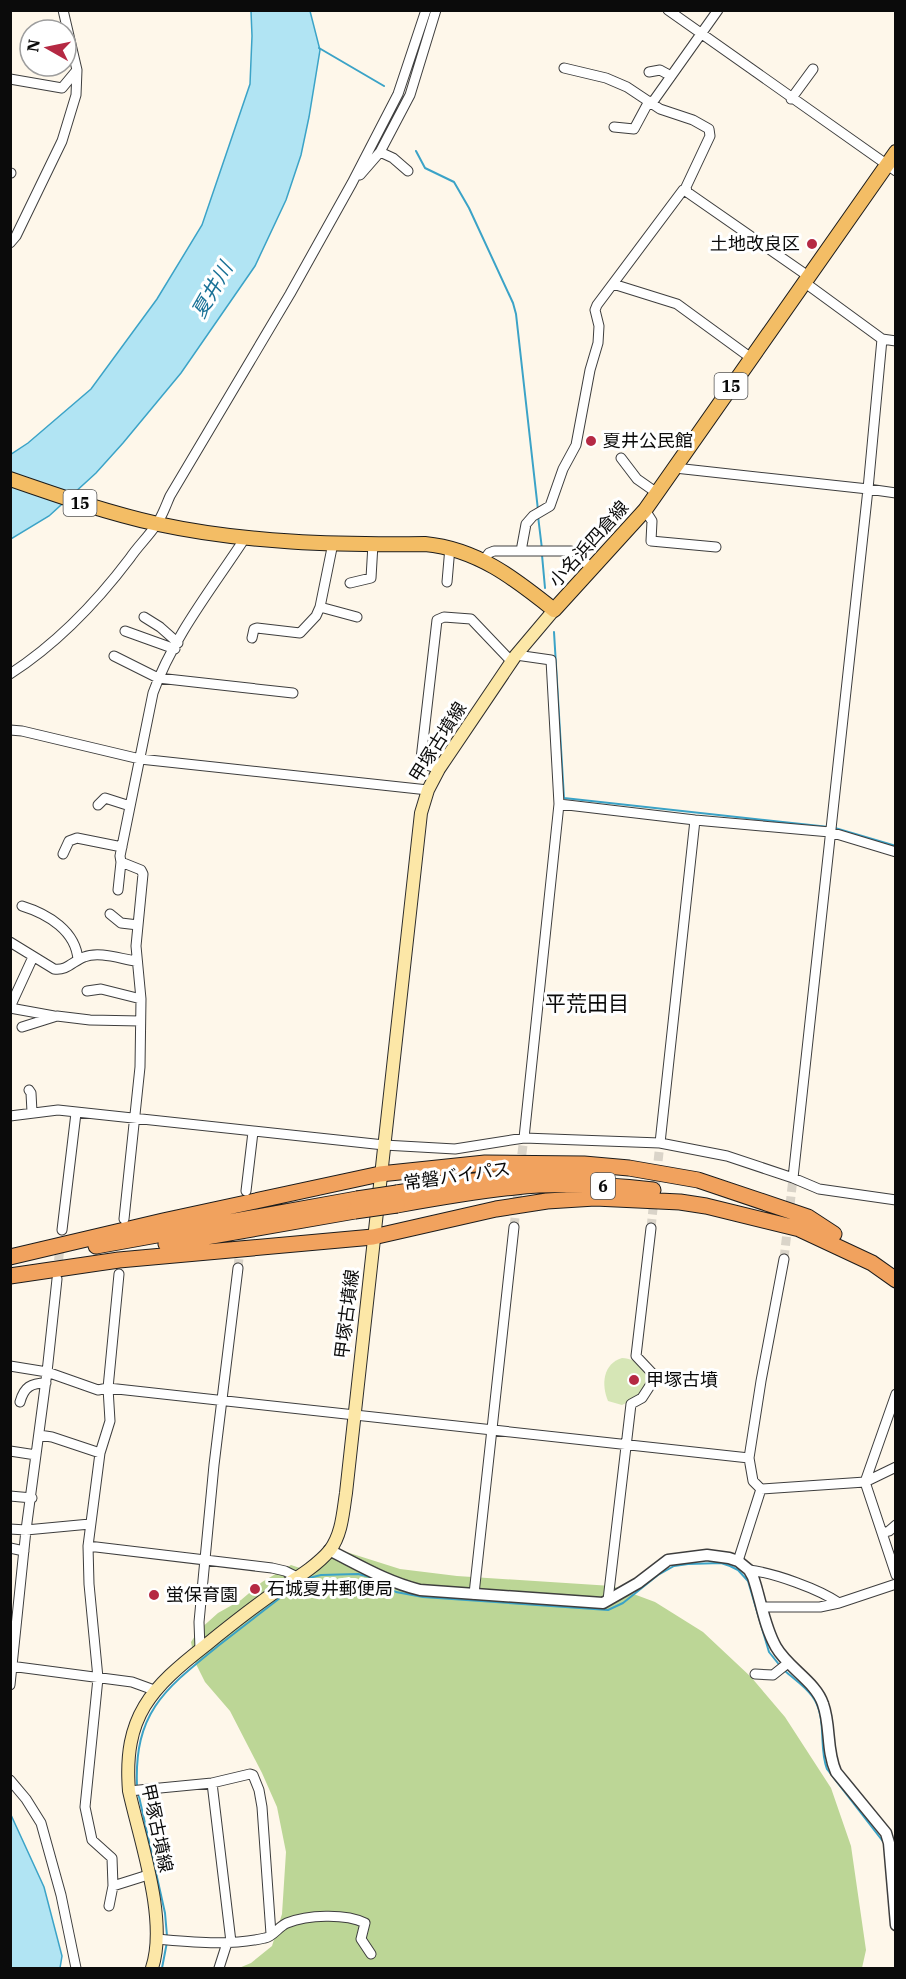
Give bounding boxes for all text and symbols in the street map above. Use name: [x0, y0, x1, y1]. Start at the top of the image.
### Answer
north arrow: [18, 18, 78, 78]
text: N: [22, 38, 44, 53]
place label: 土地改良区: [710, 232, 800, 255]
marker: 土地改良区: [805, 237, 819, 251]
water label: 夏井川: [185, 255, 239, 322]
road number: 15: [714, 373, 748, 399]
place label: 夏井公民館: [603, 429, 693, 452]
marker: 夏井公民館: [584, 434, 598, 448]
road number: 15: [64, 490, 97, 516]
street label: 小名浜四倉線: [544, 496, 633, 591]
street label: 甲塚古墳線: [404, 697, 471, 786]
district label: 平荒田目: [545, 989, 629, 1017]
street label: 常磐バイパス: [402, 1157, 512, 1194]
road number: 6: [591, 1173, 615, 1199]
street label: 甲塚古墳線: [330, 1268, 363, 1360]
place label: 甲塚古墳: [646, 1368, 718, 1391]
marker: 甲塚古墳: [627, 1373, 641, 1387]
place label: 石城夏井郵便局: [267, 1577, 393, 1600]
marker: 石城夏井郵便局: [248, 1582, 262, 1596]
place label: 蛍保育園: [166, 1583, 238, 1606]
marker: 蛍保育園: [147, 1588, 161, 1602]
street label: 甲塚古墳線: [137, 1781, 178, 1874]

